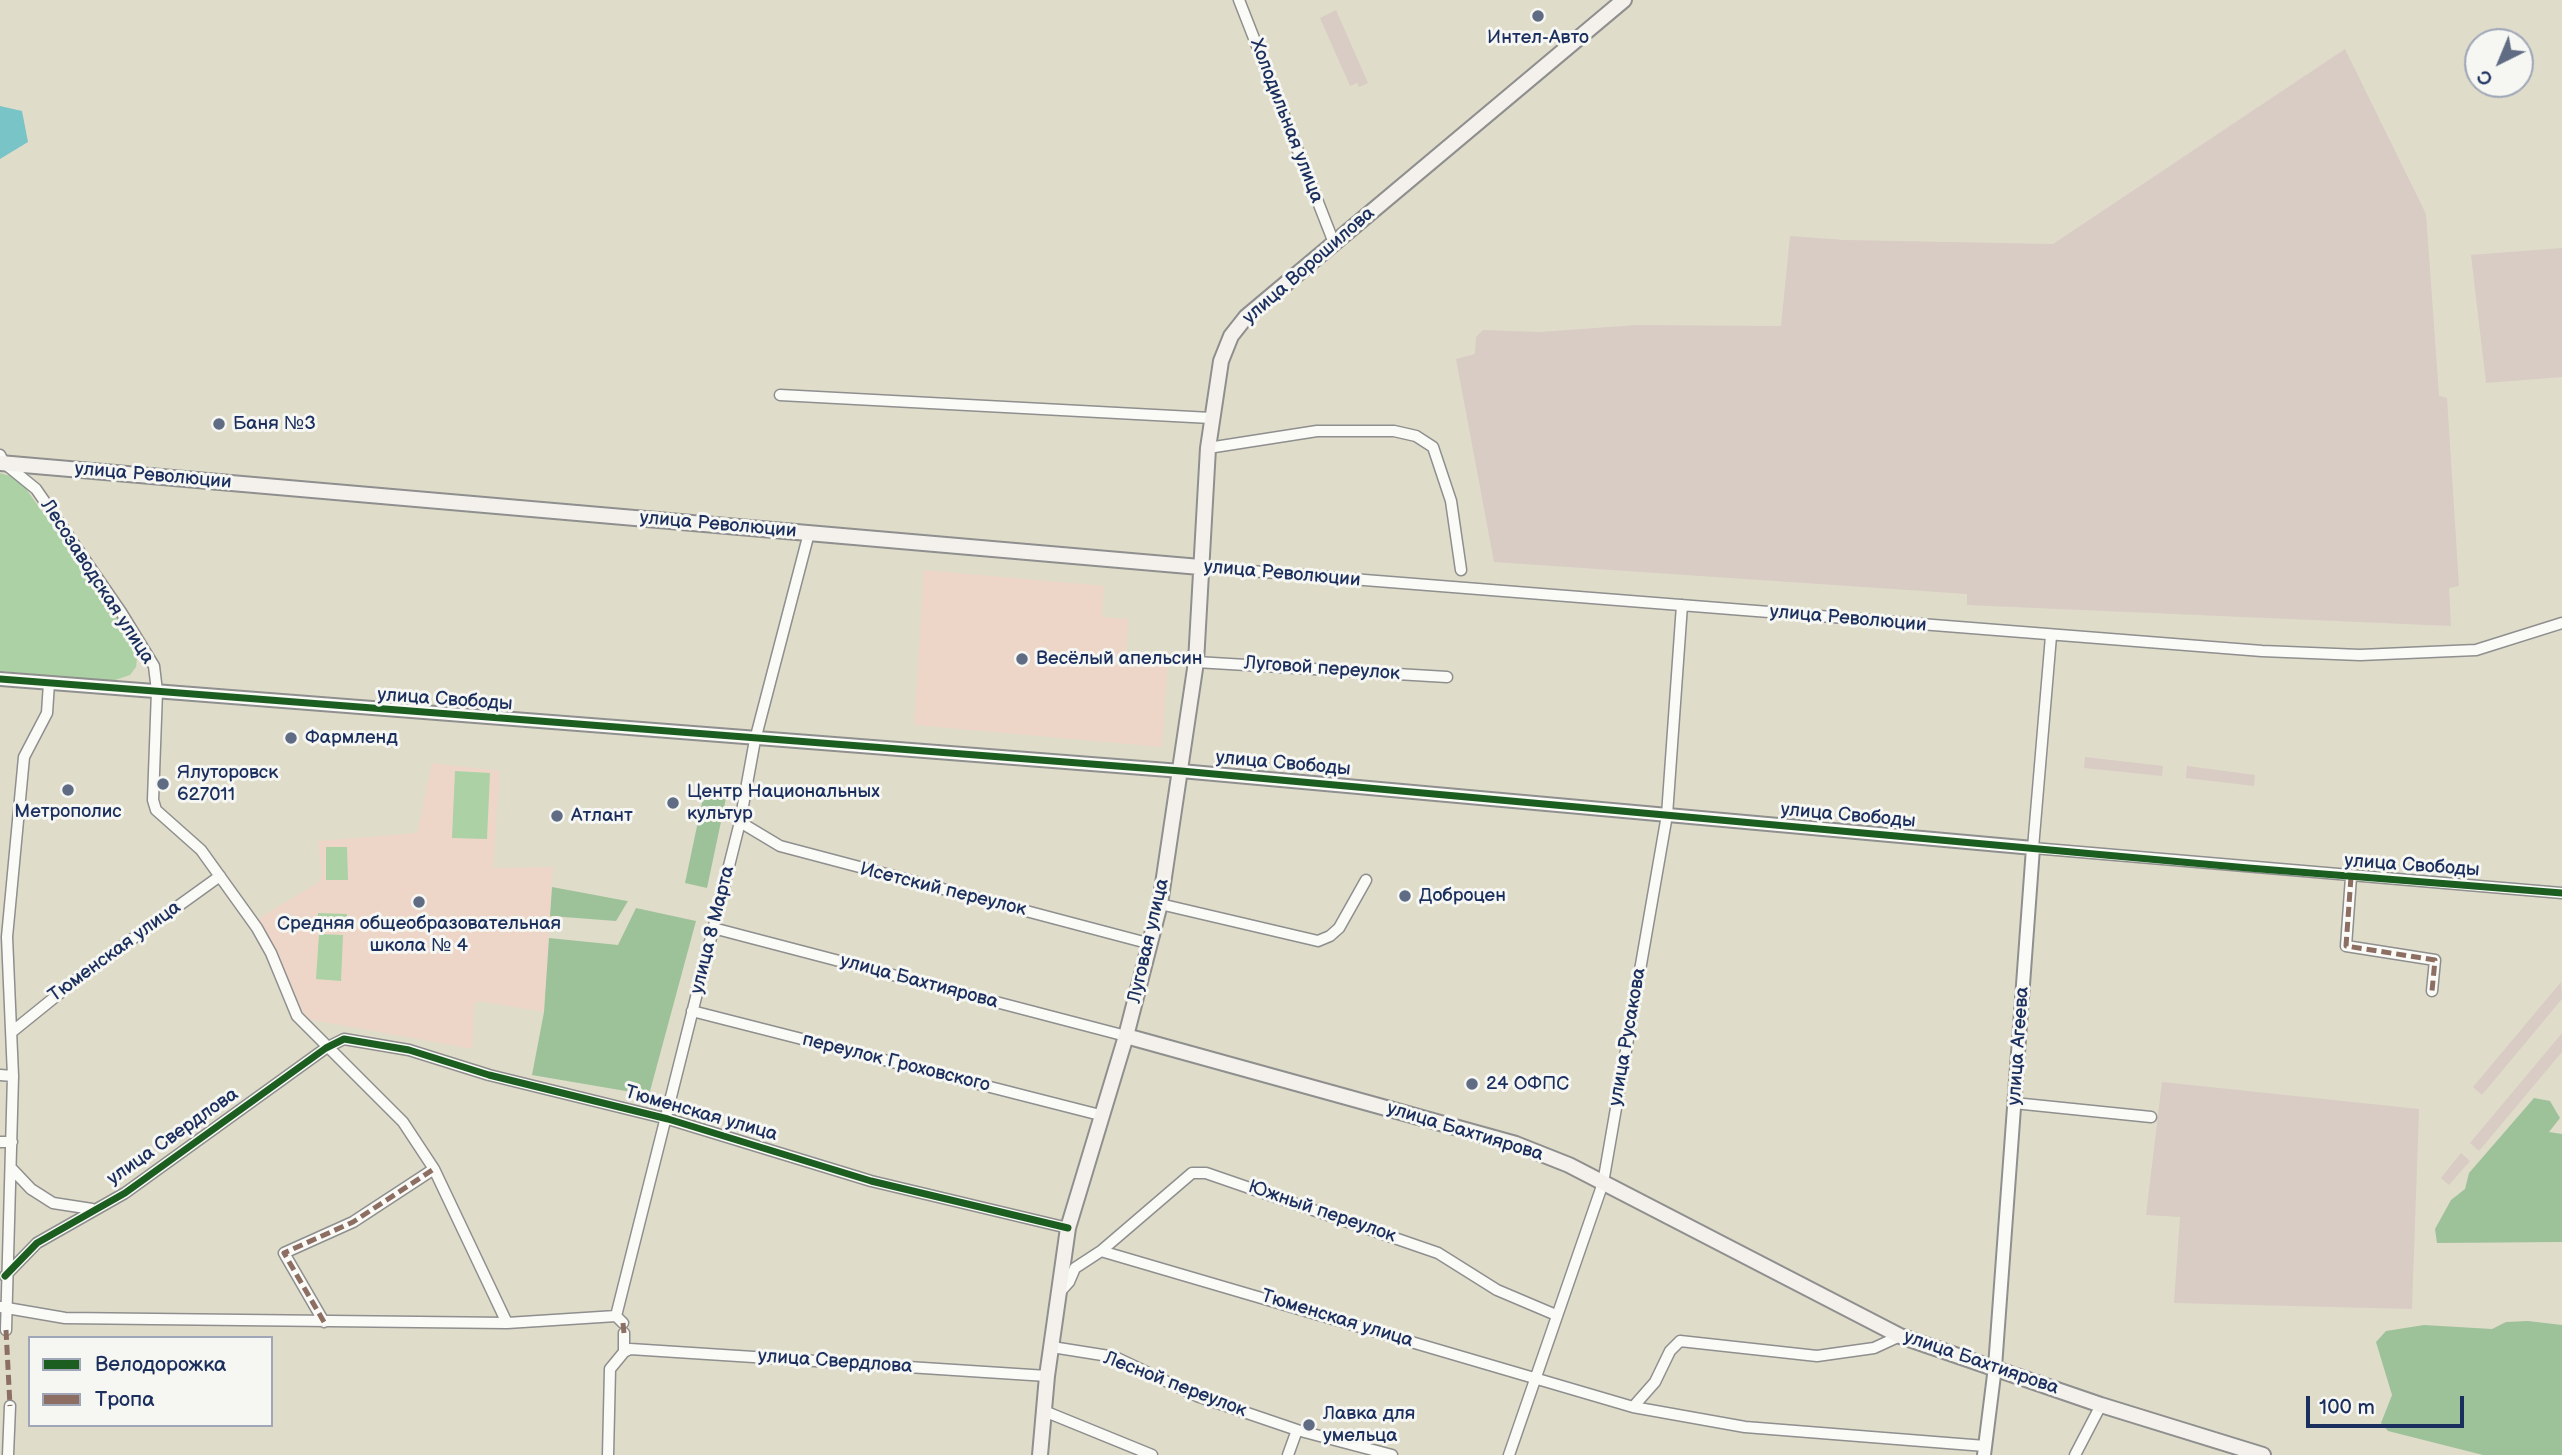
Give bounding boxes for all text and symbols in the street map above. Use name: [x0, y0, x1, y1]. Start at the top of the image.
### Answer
marker: Интел-Авто: [1530, 8, 1546, 24]
place label: Интел-Авто: [1487, 27, 1589, 49]
north arrow: [2464, 28, 2534, 98]
street label: Холодильная улица: [1244, 36, 1328, 206]
text: С: [2473, 64, 2498, 90]
street label: улица Ворошилова: [1238, 202, 1380, 330]
place label: Баня №3: [233, 413, 316, 435]
marker: Баня №3: [211, 416, 227, 432]
street label: улица Революции: [74, 458, 232, 494]
street label: Лесозаводская улица: [35, 495, 159, 669]
street label: улица Революции: [639, 507, 797, 543]
street label: улица Революции: [1203, 556, 1361, 592]
street label: улица Революции: [1769, 601, 1927, 637]
place label: Весёлый апельсин: [1036, 648, 1203, 670]
marker: Весёлый апельсин: [1014, 651, 1030, 667]
street label: Луговой переулок: [1243, 652, 1401, 686]
street label: улица Свободы: [377, 684, 513, 716]
place label: Фармленд: [305, 727, 398, 749]
marker: Фармленд: [283, 730, 299, 746]
street label: улица Свободы: [1215, 747, 1351, 781]
place label: Ялуторовск 627011: [177, 762, 278, 806]
marker: Ялуторовск 627011: [155, 776, 171, 792]
place label: Центр Национальных культур: [687, 781, 880, 825]
marker: Метрополис: [60, 782, 76, 798]
marker: Центр Национальных культур: [665, 795, 681, 811]
street label: улица Свободы: [1780, 799, 1916, 833]
place label: Метрополис: [14, 801, 122, 823]
place label: Атлант: [571, 805, 633, 827]
marker: Атлант: [549, 808, 565, 824]
street label: улица Свободы: [2344, 850, 2480, 882]
street label: Исетский переулок: [857, 858, 1029, 922]
street label: улица 8 Марта: [686, 864, 740, 996]
street label: Луговая улица: [1124, 877, 1174, 1005]
place label: Доброцен: [1419, 885, 1506, 907]
marker: Доброцен: [1397, 888, 1413, 904]
marker: Средняя общеобразовательная школа № 4: [411, 894, 427, 910]
street label: Тюменская улица: [45, 896, 185, 1008]
place label: Средняя общеобразовательная школа № 4: [277, 913, 561, 957]
street label: улица Бахтиярова: [838, 950, 1000, 1014]
street label: улица Русакова: [1605, 966, 1651, 1108]
street label: улица Агеева: [2003, 986, 2035, 1106]
street label: переулок Гроховского: [800, 1029, 992, 1097]
place label: 24 ОФПС: [1486, 1073, 1569, 1095]
marker: 24 ОФПС: [1464, 1076, 1480, 1092]
street label: Тюменская улица: [622, 1081, 780, 1147]
street label: улица Свердлова: [103, 1083, 243, 1191]
street label: улица Бахтиярова: [1384, 1097, 1546, 1167]
street label: Южный переулок: [1245, 1176, 1399, 1248]
street label: Тюменская улица: [1258, 1285, 1416, 1353]
street label: улица Бахтиярова: [1900, 1326, 2062, 1400]
legend: [28, 1336, 273, 1427]
street label: улица Свердлова: [757, 1345, 913, 1379]
street label: Лесной переулок: [1100, 1347, 1250, 1423]
text: Велодорожка: [95, 1352, 226, 1377]
scale bar: [2310, 1382, 2468, 1426]
text: Тропа: [95, 1387, 155, 1412]
text: 100 m: [2319, 1395, 2375, 1420]
place label: Лавка для умельца: [1323, 1403, 1415, 1447]
marker: Лавка для умельца: [1301, 1417, 1317, 1433]

